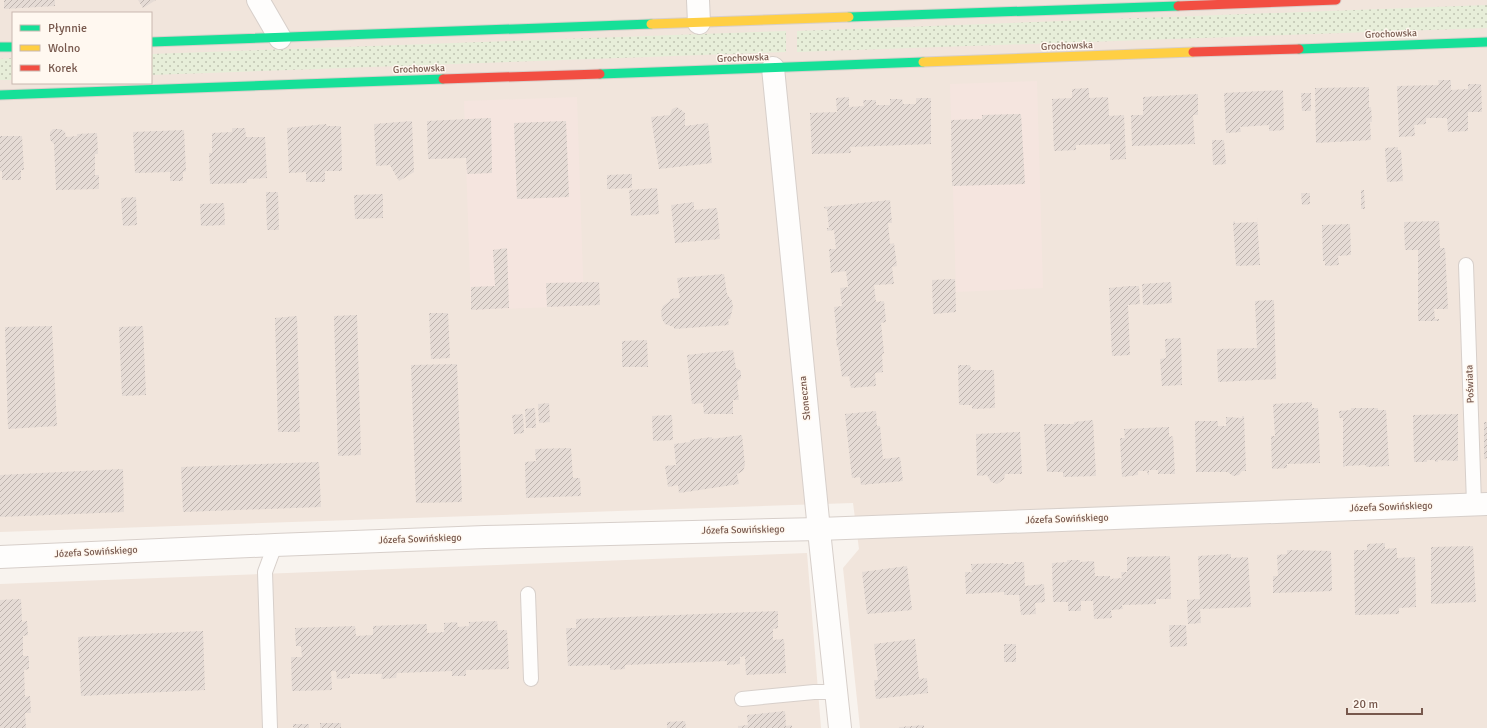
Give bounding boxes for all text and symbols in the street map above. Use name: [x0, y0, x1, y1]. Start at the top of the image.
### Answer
legend: [12, 12, 152, 84]
text: Płynnie: [48, 21, 87, 36]
street label: Grochowska: [1365, 27, 1417, 41]
street label: Grochowska: [1041, 39, 1093, 53]
text: Wolno: [48, 41, 80, 56]
street label: Grochowska: [717, 51, 769, 65]
text: Korek: [48, 61, 77, 76]
street label: Grochowska: [393, 62, 445, 76]
street label: Poświata: [1463, 365, 1477, 403]
street label: Słoneczna: [797, 375, 813, 421]
street label: Józefa Sowińskiego: [1349, 500, 1433, 514]
street label: Józefa Sowińskiego: [1025, 512, 1109, 526]
street label: Józefa Sowińskiego: [701, 523, 785, 537]
street label: Józefa Sowińskiego: [378, 532, 462, 546]
street label: Józefa Sowińskiego: [54, 544, 138, 560]
scale bar: [1347, 690, 1422, 716]
text: 20 m: [1353, 697, 1378, 712]

